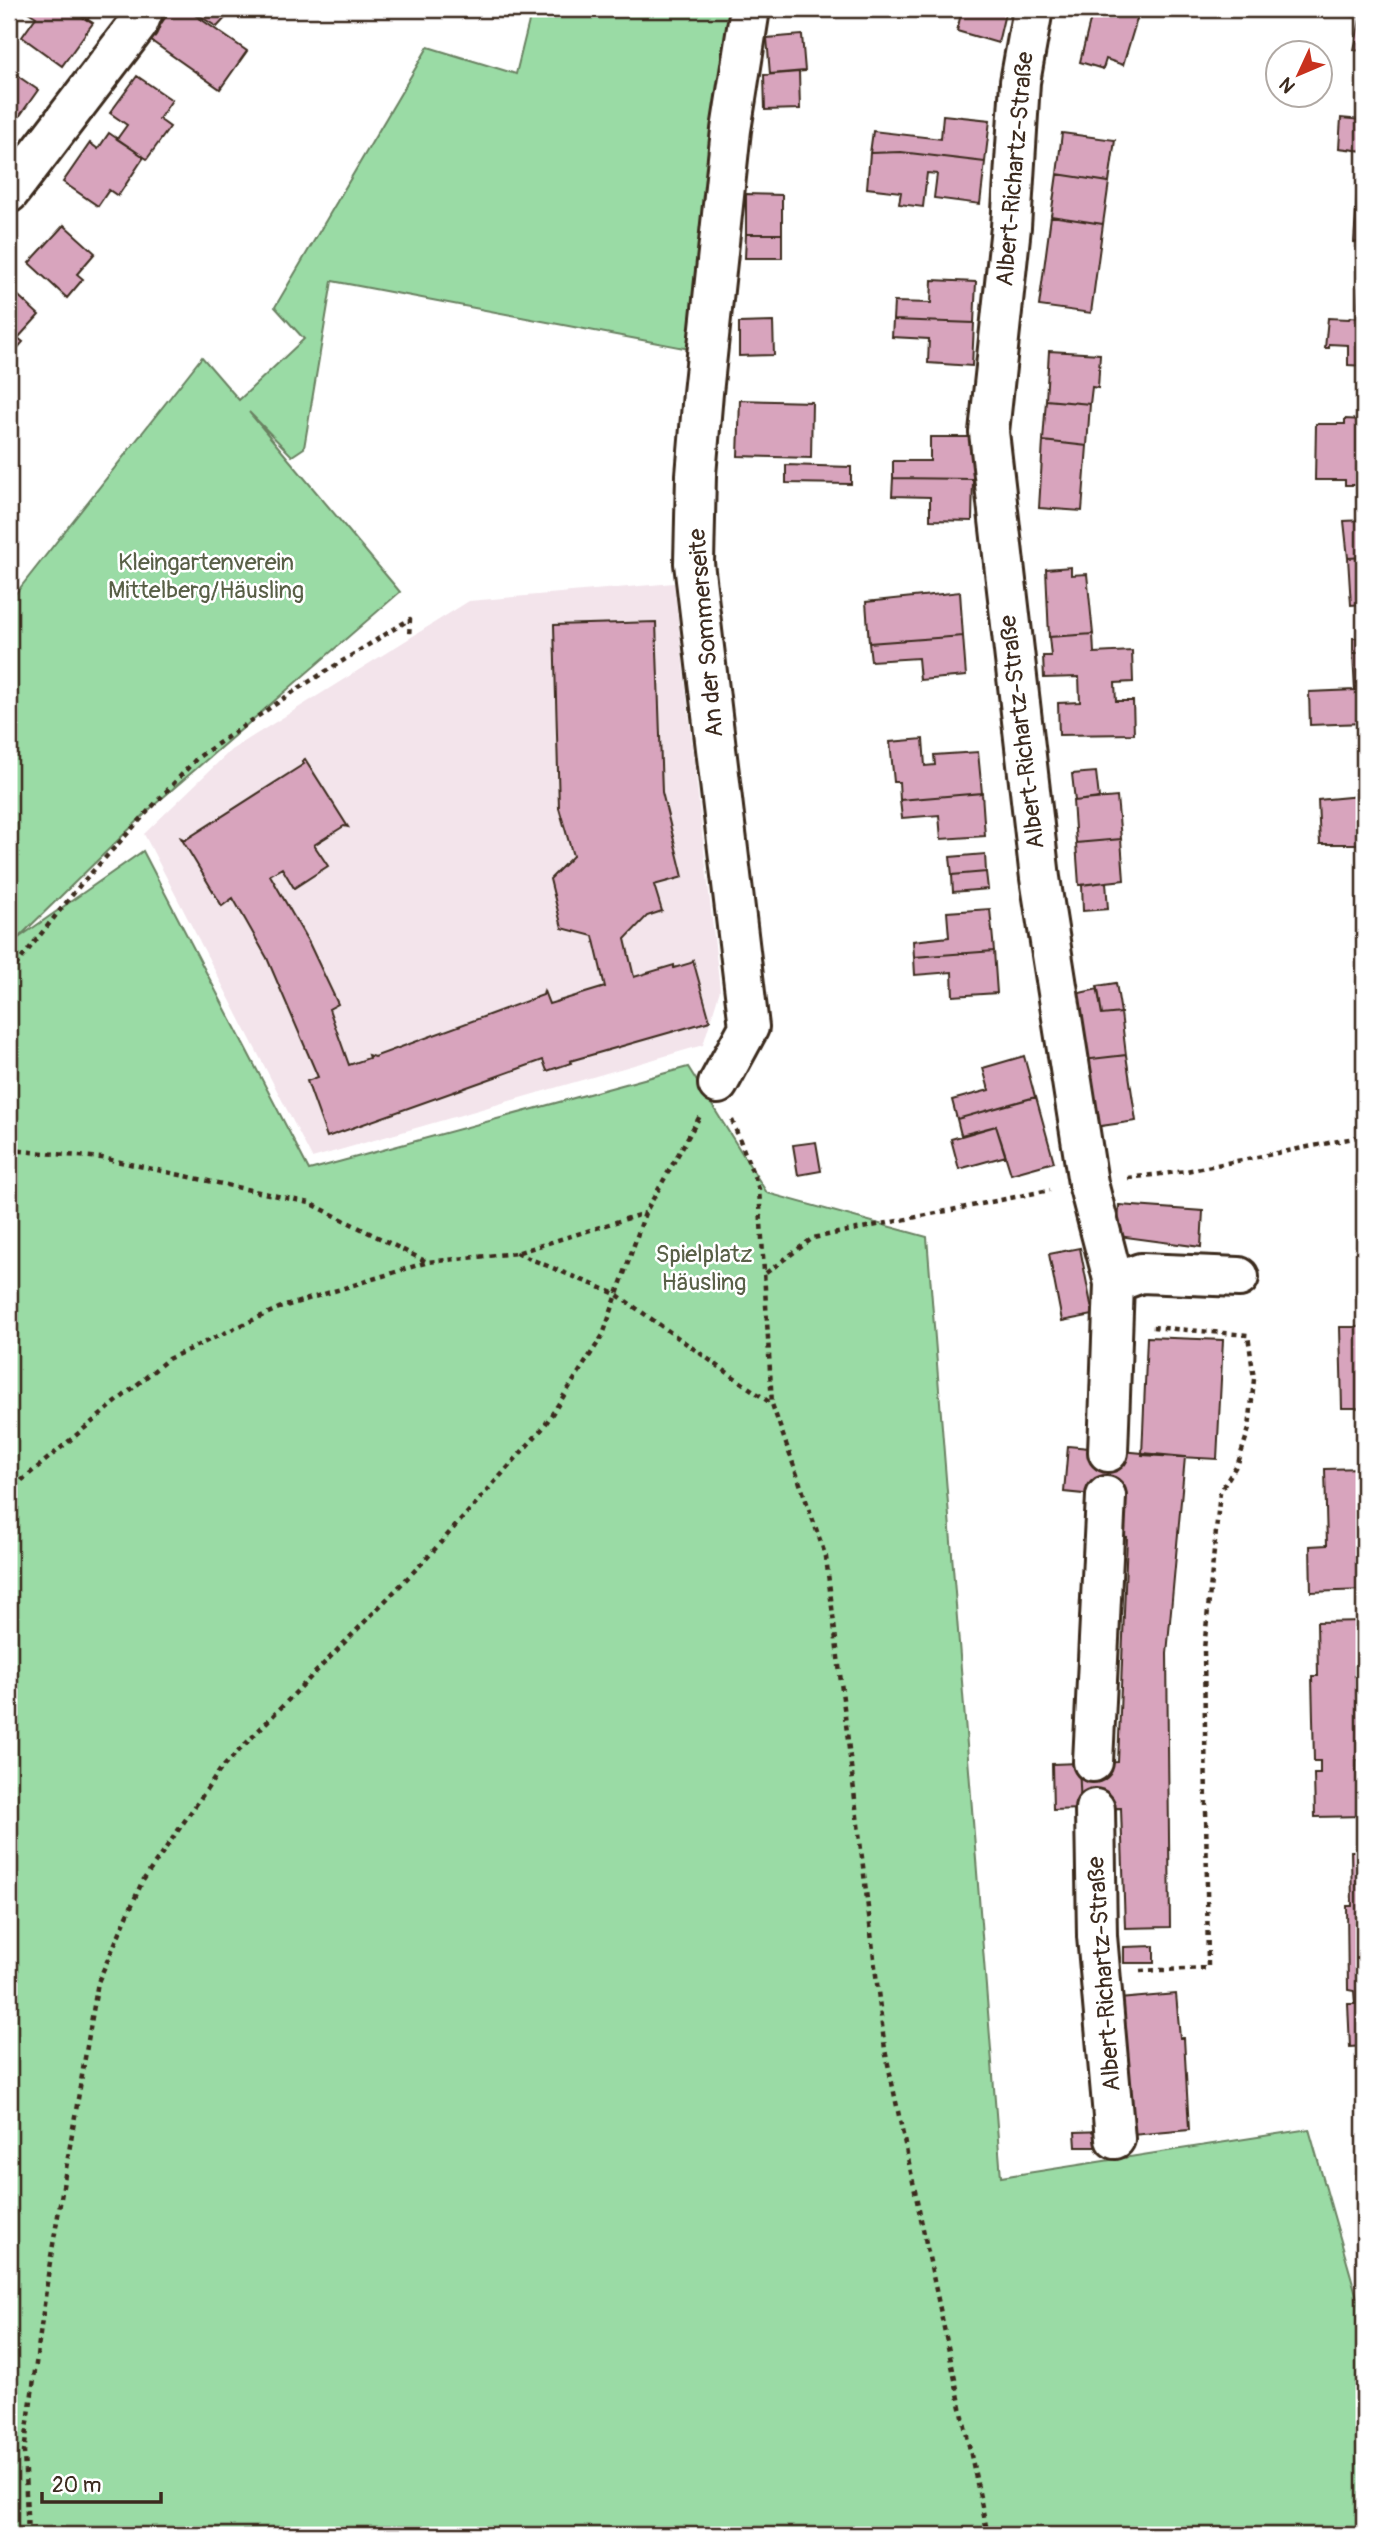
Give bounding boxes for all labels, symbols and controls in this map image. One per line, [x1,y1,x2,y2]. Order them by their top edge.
north arrow [1264,38,1334,108]
street label: Albert-Richartz-Straße [990,50,1040,288]
text: N [1274,72,1301,98]
street label: An der Sommerseite [682,527,730,739]
park label: Kleingartenverein Mittelberg/Häusling [108,548,304,605]
street label: Albert-Richartz-Straße [993,613,1051,851]
park label: Spielplatz Häusling [656,1240,752,1297]
street label: Albert-Richartz-Straße [1081,1855,1127,2092]
scale bar [42,2460,161,2504]
text: 20 m [52,2472,101,2499]

